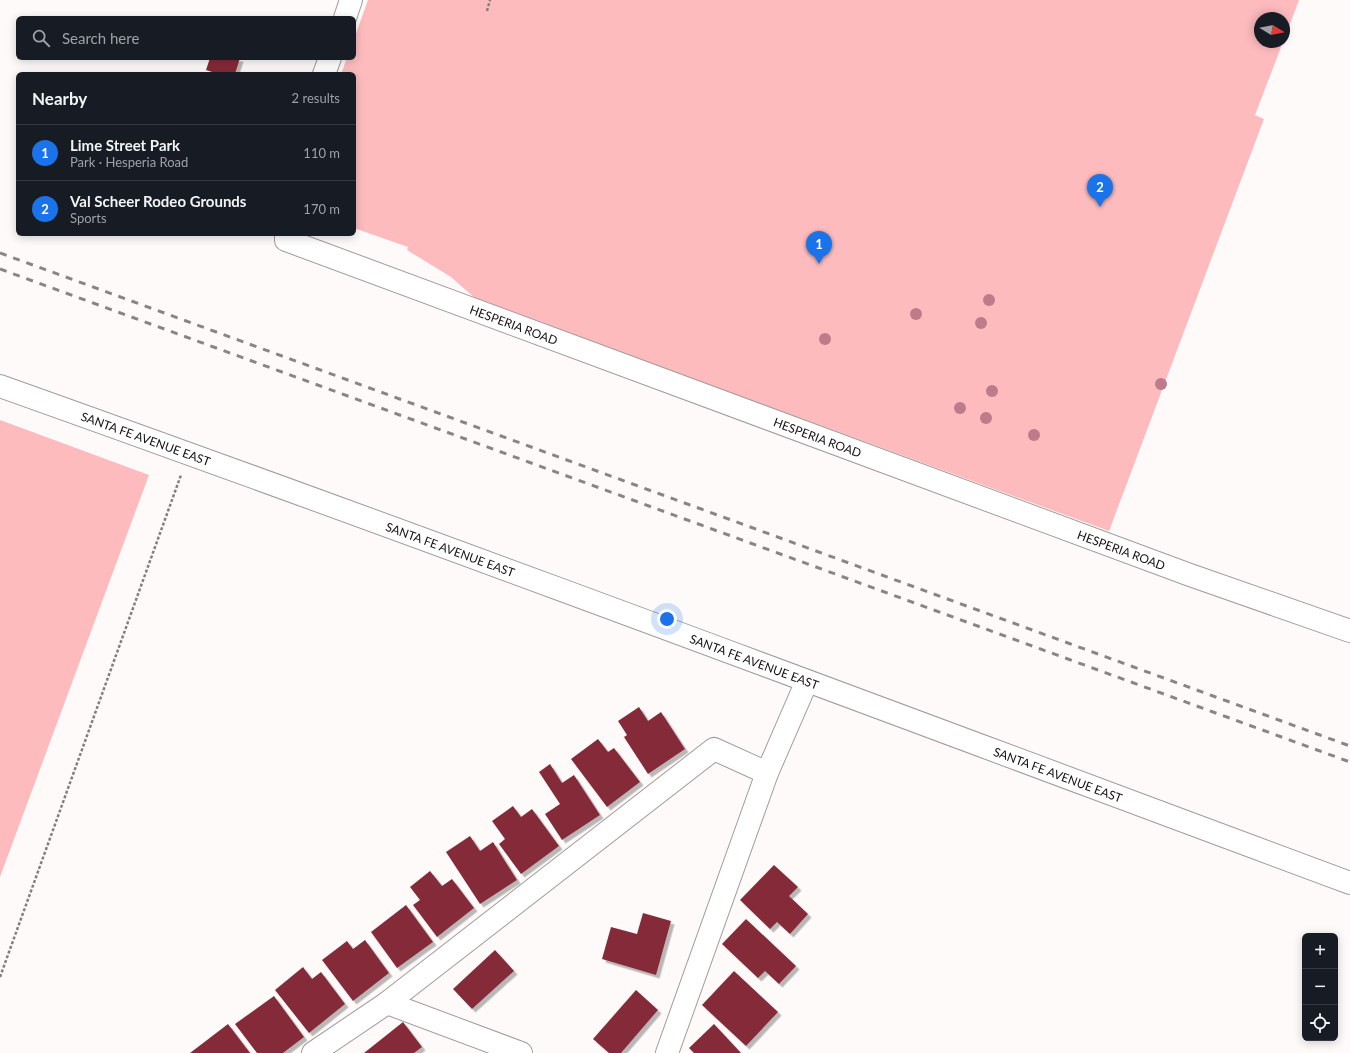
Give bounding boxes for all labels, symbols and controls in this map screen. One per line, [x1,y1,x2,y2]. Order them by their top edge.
north arrow [1254,12,1290,48]
search box [16,16,356,60]
icon: search [30,27,52,49]
text: Search here [62,29,139,47]
text: Nearby [32,88,87,109]
text: 2 results [292,90,340,106]
text: Lime Street Park [70,136,180,154]
text: 1 [41,145,49,161]
text: 110 m [303,145,340,161]
text: Park · Hesperia Road [70,154,188,170]
pin: 2 [1087,174,1113,207]
text: Val Scheer Rodeo Grounds [70,192,246,210]
text: 2 [41,201,49,217]
text: 170 m [303,201,340,217]
text: Sports [70,210,107,226]
pin: 1 [806,231,832,264]
street label: HESPERIA ROAD [468,301,560,348]
street label: SANTA FE AVENUE EAST [79,408,213,468]
street label: HESPERIA ROAD [772,414,864,460]
street label: SANTA FE AVENUE EAST [384,519,517,580]
street label: HESPERIA ROAD [1075,526,1167,573]
your location [657,609,677,629]
street label: SANTA FE AVENUE EAST [688,631,821,692]
street label: SANTA FE AVENUE EAST [992,743,1125,805]
map controls [1302,933,1338,1041]
button: + [1302,933,1338,969]
button: − [1302,969,1338,1005]
button: locate [1302,1005,1338,1041]

